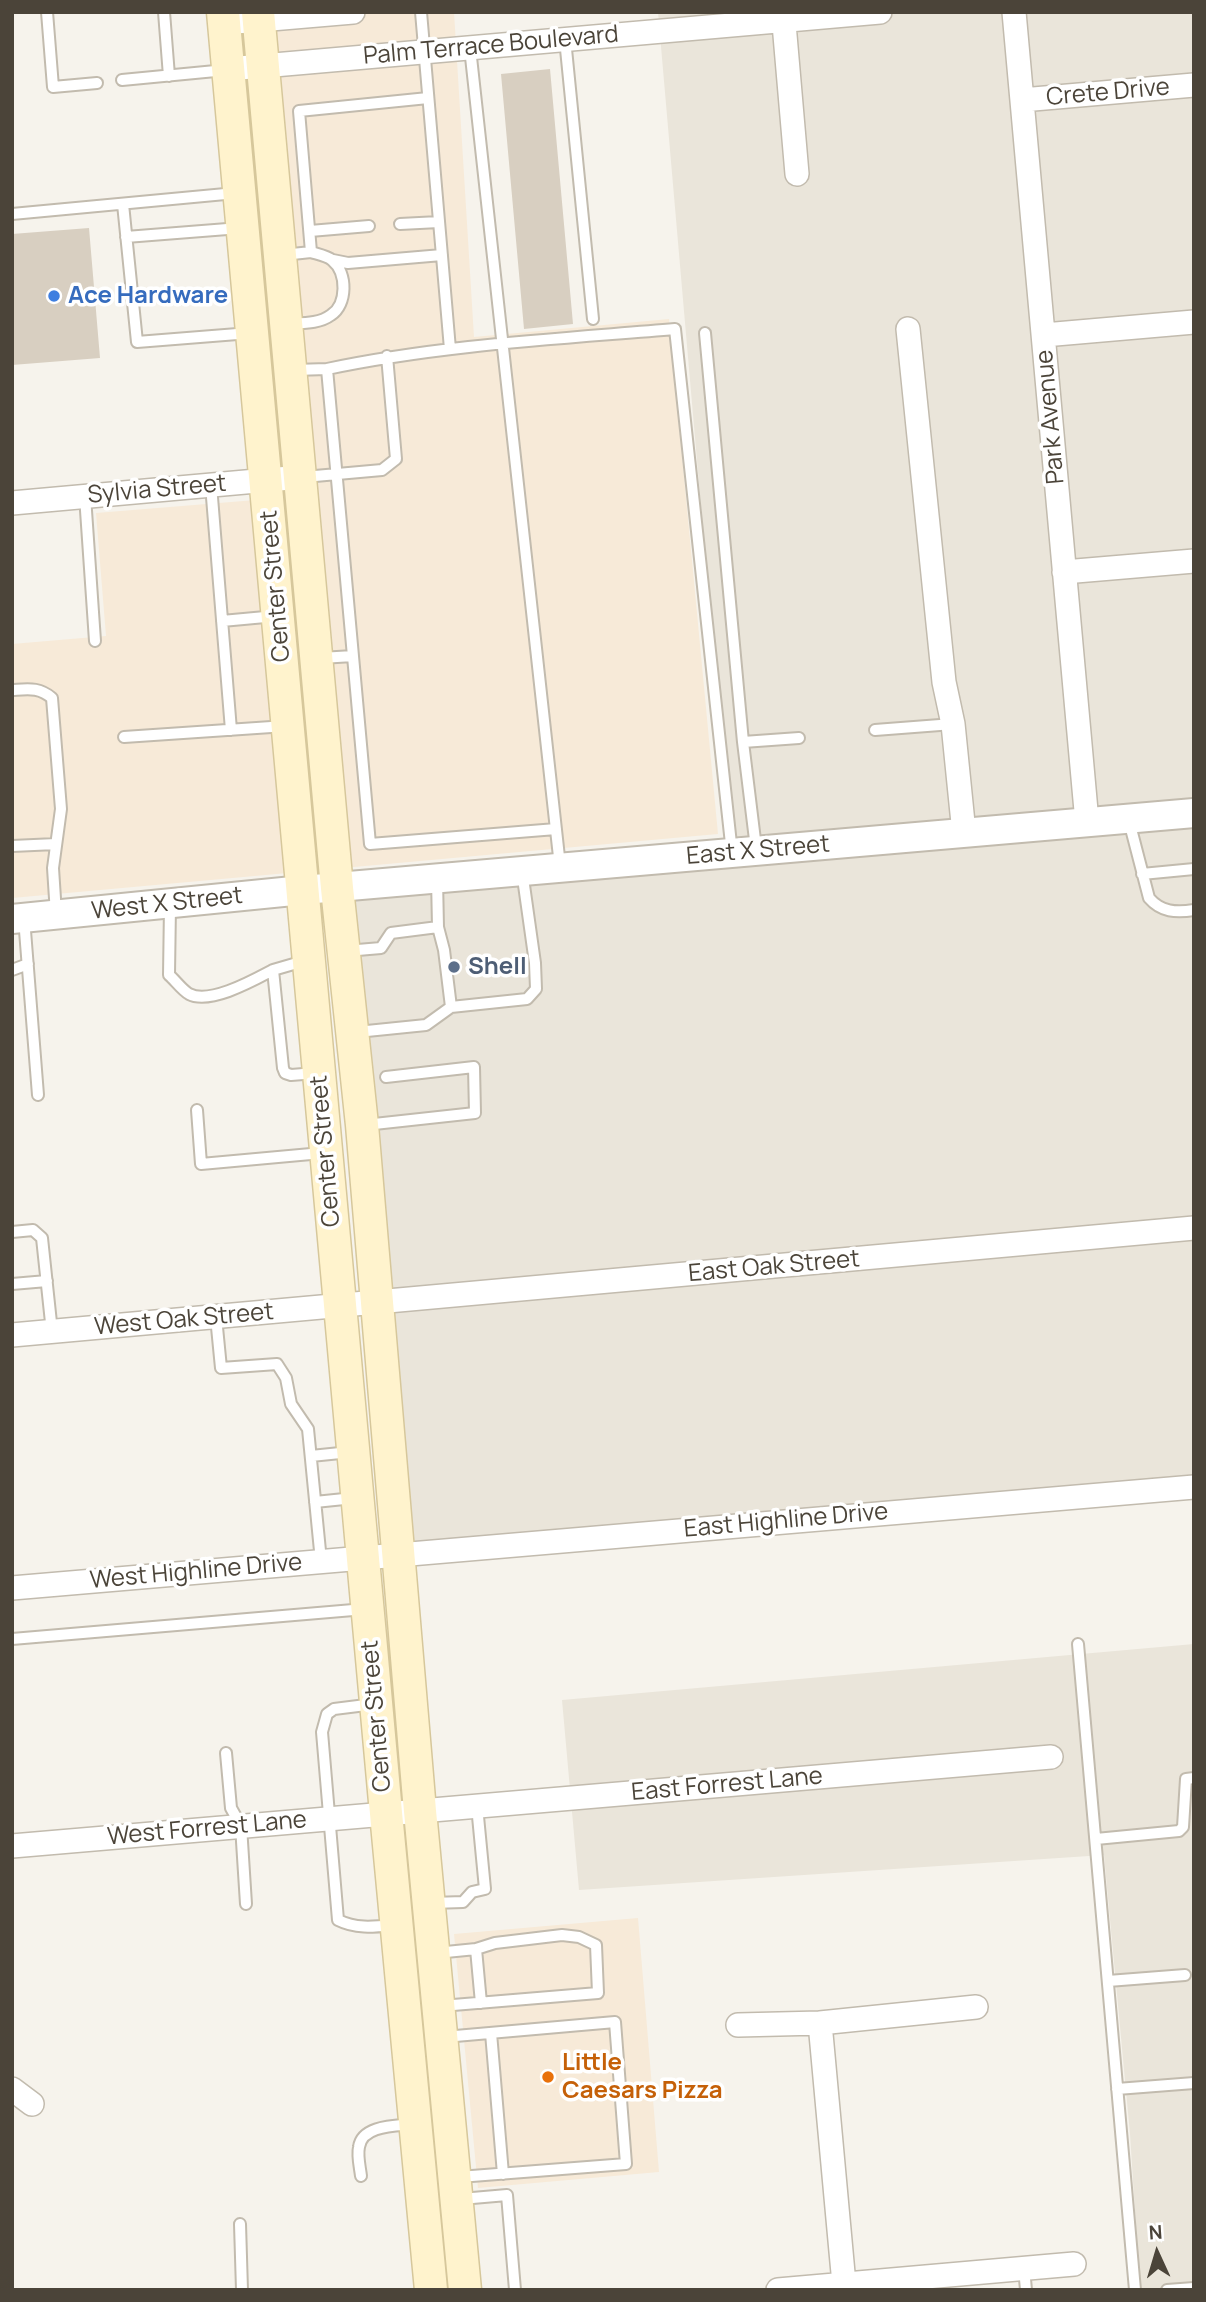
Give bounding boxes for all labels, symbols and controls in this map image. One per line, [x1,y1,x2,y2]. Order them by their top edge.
street label: Palm Terrace Boulevard [362,20,620,72]
street label: Crete Drive [1045,73,1171,113]
place label: Ace Hardware [68,282,228,310]
marker: Ace Hardware [46,288,62,304]
street label: Park Avenue [1031,349,1071,485]
street label: Sylvia Street [86,470,228,510]
street label: Center Street [255,509,297,663]
street label: East X Street [685,830,831,872]
street label: West X Street [90,882,244,926]
place label: Shell [468,953,527,981]
marker: Shell [446,959,462,975]
street label: Center Street [305,1074,347,1228]
street label: East Oak Street [687,1245,861,1289]
street label: West Oak Street [93,1298,275,1342]
street label: East Highline Drive [683,1498,889,1544]
street label: West Highline Drive [89,1548,303,1596]
street label: Center Street [356,1639,398,1793]
street label: East Forrest Lane [630,1762,824,1808]
street label: West Forrest Lane [106,1806,308,1852]
place label: Little Caesars Pizza [562,2049,722,2105]
marker: Little Caesars Pizza [540,2069,556,2085]
north arrow [1122,2218,1192,2288]
text: N [1148,2219,1163,2245]

